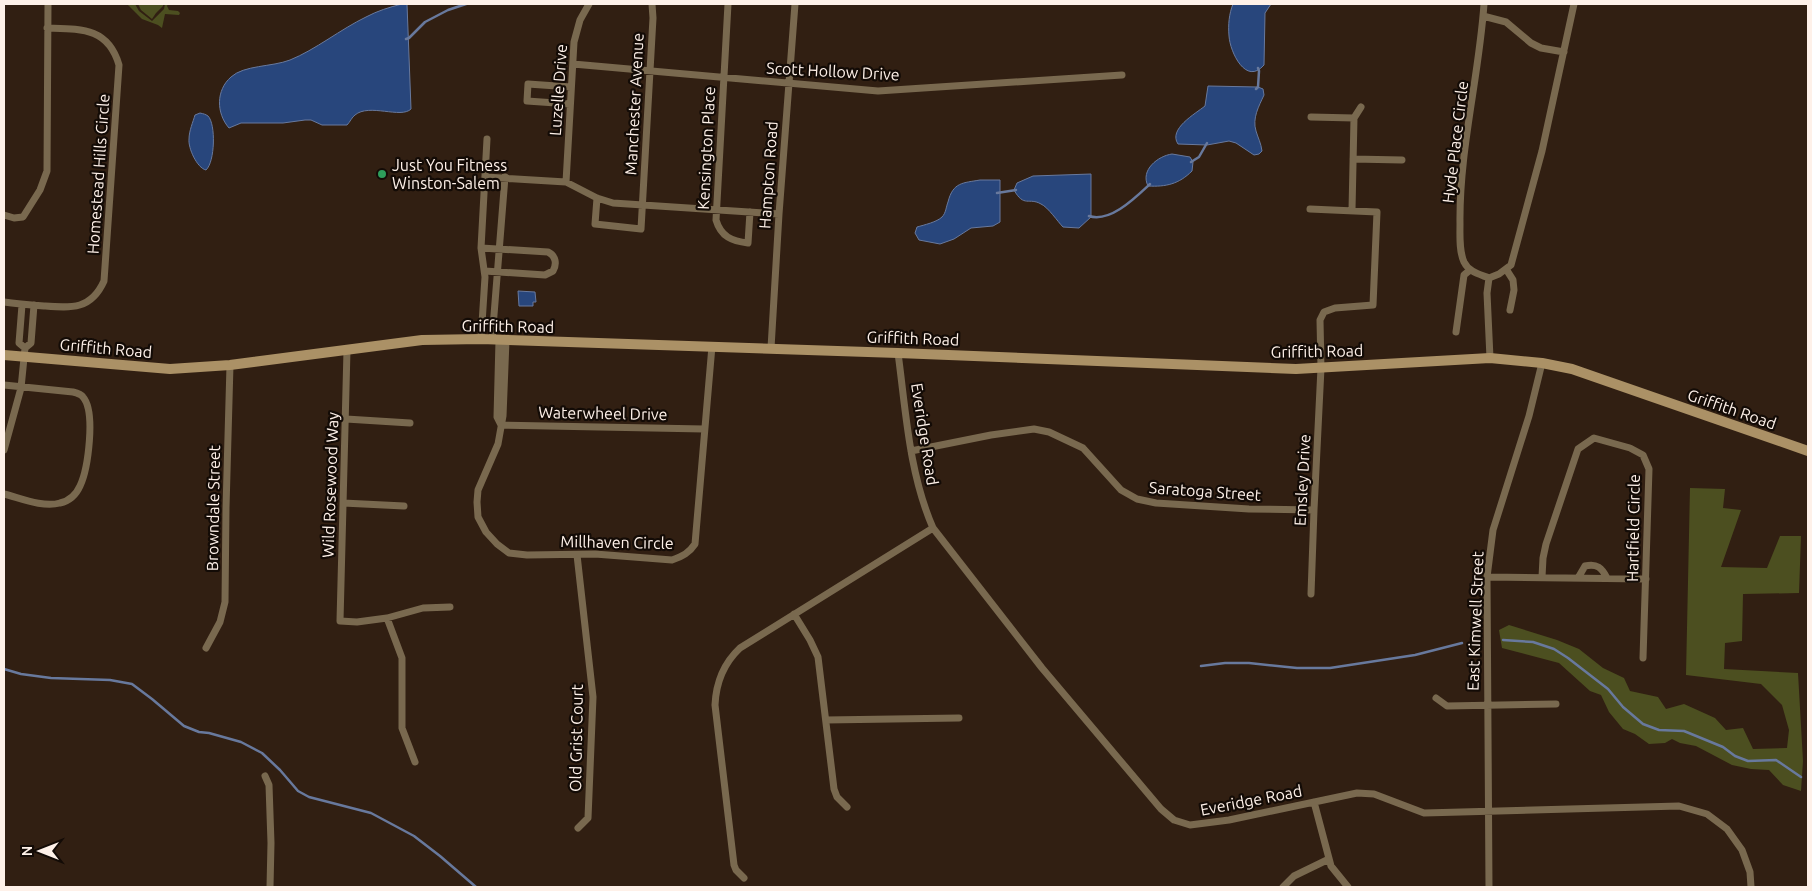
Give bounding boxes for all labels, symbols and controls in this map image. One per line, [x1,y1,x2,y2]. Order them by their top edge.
street label: Manchester Avenue [621,32,647,176]
street label: Luzelle Drive [546,43,570,137]
street label: Scott Hollow Drive [766,59,900,83]
street label: Hyde Place Circle [1439,80,1471,204]
street label: Kensington Place [694,86,718,210]
street label: Homestead Hills Circle [83,93,113,255]
street label: Hampton Road [755,121,781,229]
place label: Just You Fitness Winston-Salem [392,156,507,192]
marker: Just You Fitness Winston-Salem [376,168,388,180]
street label: Griffith Road [462,316,554,336]
street label: Griffith Road [866,327,960,349]
street label: Griffith Road [59,335,153,361]
street label: Griffith Road [1271,341,1363,361]
street label: Everidge Road [908,382,942,486]
street label: Griffith Road [1685,385,1779,433]
street label: Waterwheel Drive [538,403,668,423]
street label: Wild Rosewood Way [318,412,342,558]
street label: Emsley Drive [1291,434,1313,526]
street label: Browndale Street [203,444,223,571]
street label: Hartfield Circle [1623,474,1643,582]
street label: Saratoga Street [1148,478,1262,504]
street label: Millhaven Circle [560,532,674,552]
street label: East Kimwell Street [1464,550,1486,691]
street label: Old Grist Court [566,683,586,792]
street label: Everidge Road [1199,781,1303,819]
north arrow [15,826,65,876]
text: N [19,846,35,856]

